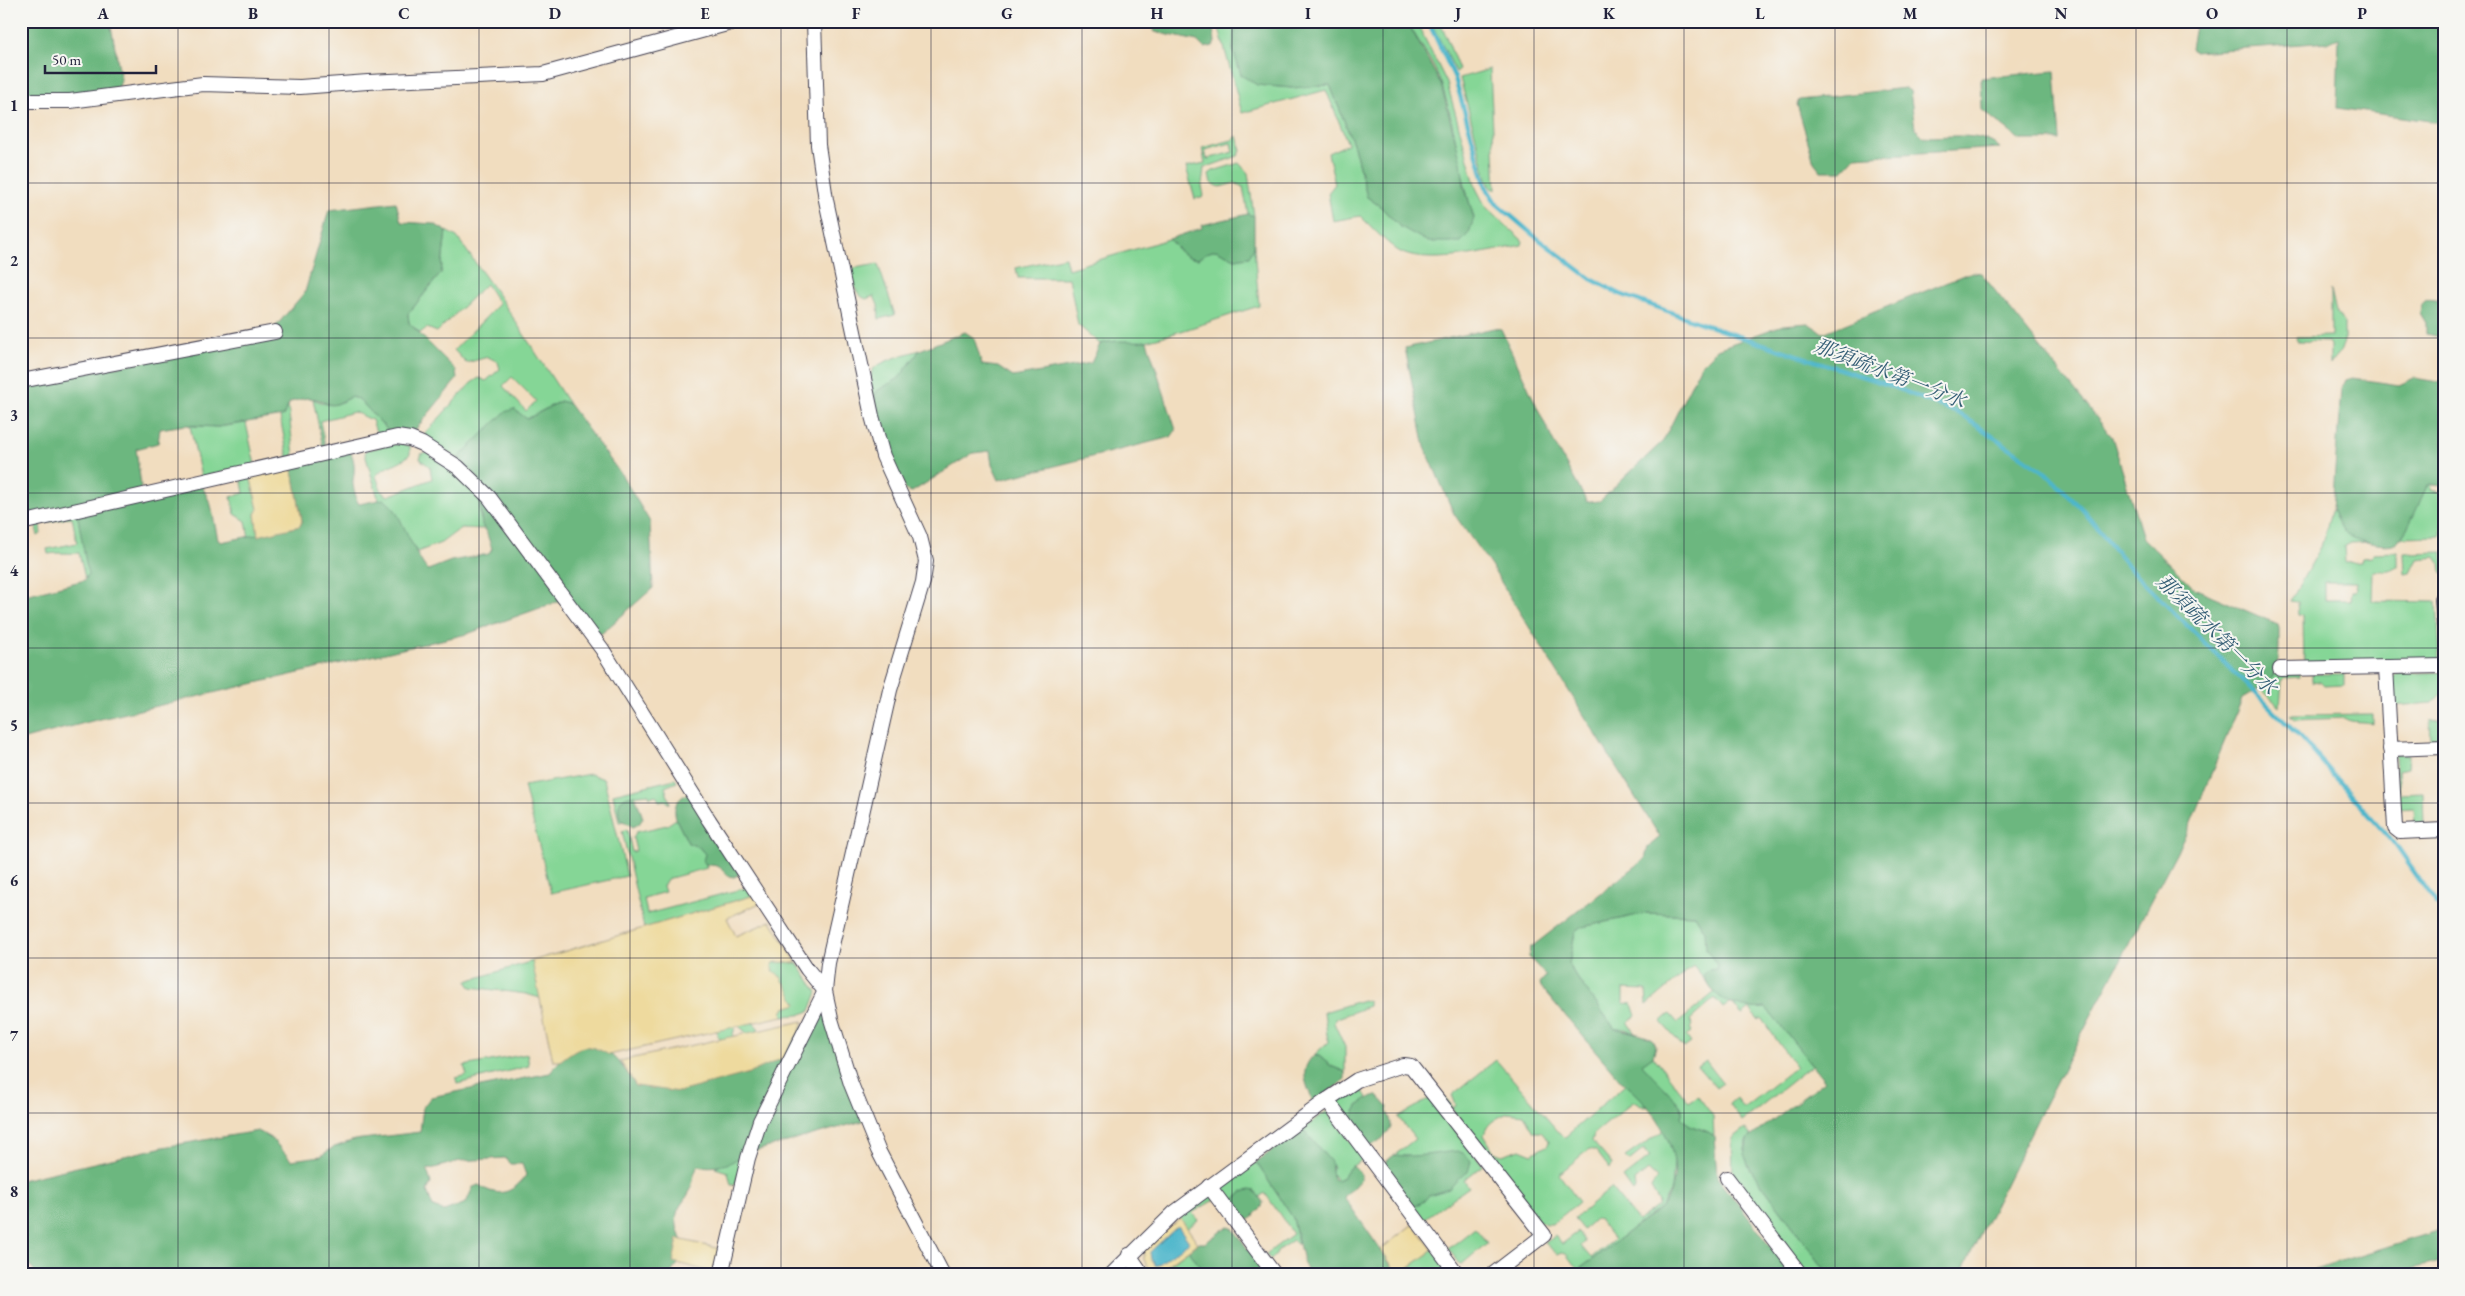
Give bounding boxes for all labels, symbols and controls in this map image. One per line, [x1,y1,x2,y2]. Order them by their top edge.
text: A [96,3,109,24]
text: B [248,3,258,24]
text: C [398,3,410,24]
text: D [549,3,561,24]
text: E [700,3,710,24]
text: F [852,3,861,24]
text: G [1001,3,1013,24]
text: H [1151,3,1164,24]
text: I [1305,3,1311,24]
text: J [1453,3,1461,24]
text: K [1603,3,1616,24]
text: L [1755,3,1765,24]
text: M [1903,3,1918,24]
text: N [2055,3,2068,24]
text: O [2206,3,2218,24]
text: P [2357,3,2367,24]
scale bar [45,42,156,74]
text: 50 m [52,50,81,69]
text: 1 [10,95,18,116]
text: 2 [10,250,19,271]
water label: 那須疏水第一分水 [1811,332,1971,415]
text: 3 [10,405,18,426]
text: 4 [10,560,19,581]
water label: 那須疏水第一分水 [2151,568,2284,701]
text: 5 [10,715,18,736]
text: 6 [10,870,19,891]
text: 7 [10,1025,19,1046]
text: 8 [10,1181,18,1202]

